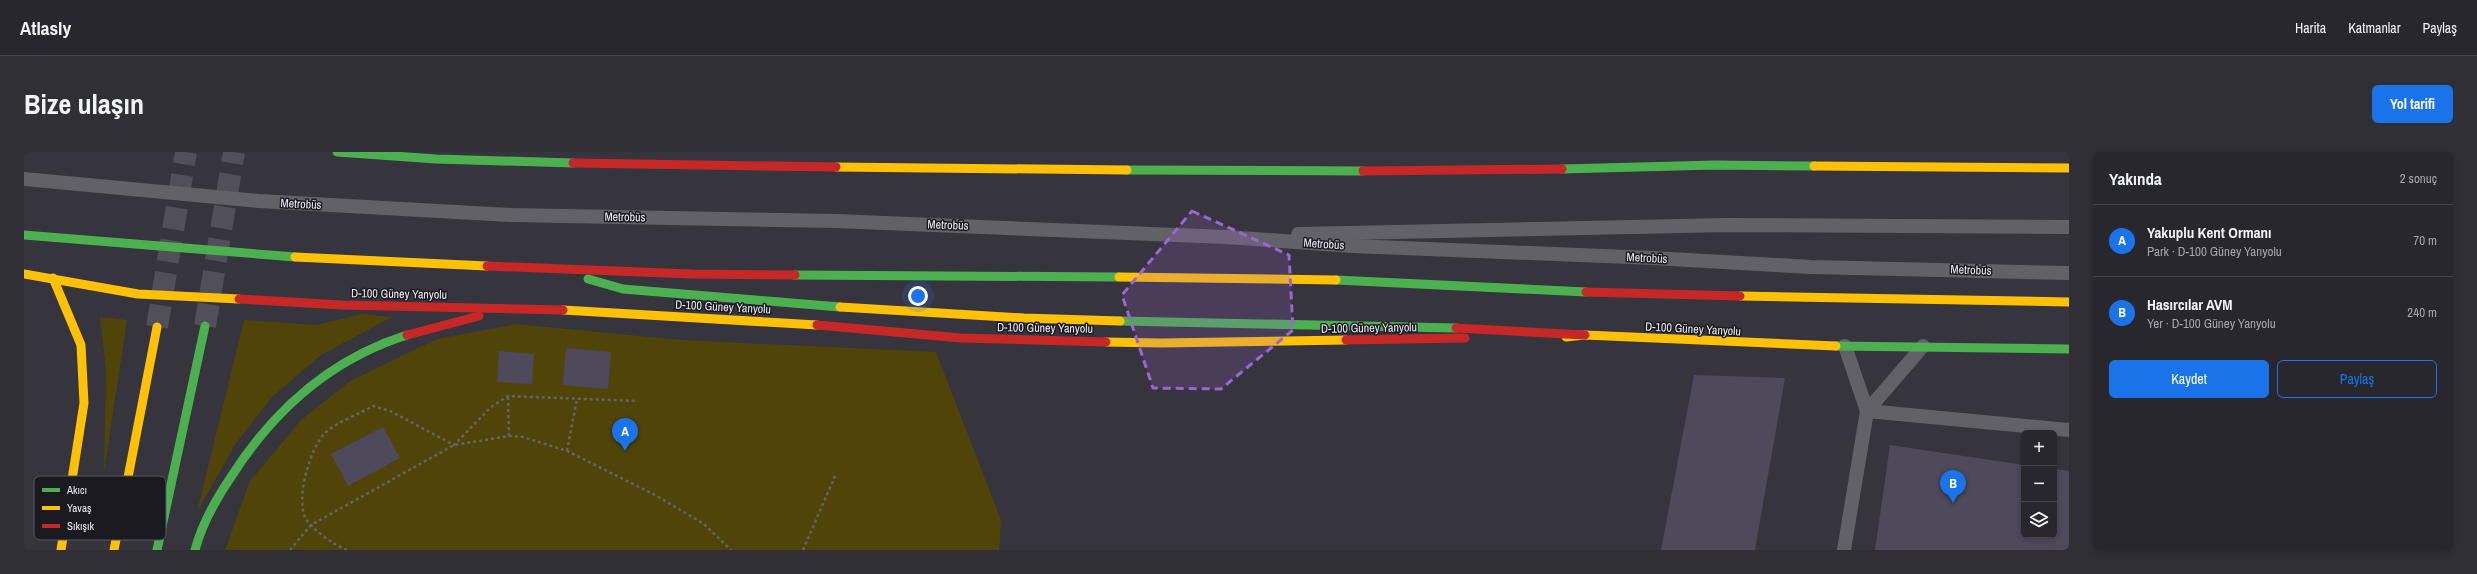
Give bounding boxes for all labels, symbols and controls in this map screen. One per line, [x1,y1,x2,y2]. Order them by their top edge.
text: Atlasly [20,15,71,41]
text: Harita [2295,19,2326,37]
text: Katmanlar [2348,19,2401,37]
text: Paylaş [2423,19,2457,37]
text: Bize ulaşın [24,85,144,123]
button: Yol tarifi [2372,85,2453,123]
text: Yakında [2109,167,2162,190]
text: 2 sonuç [2400,170,2437,187]
street label: Metrobüs [280,195,322,213]
street label: Metrobüs [604,209,646,225]
street label: Metrobüs [927,216,969,234]
text: Yakuplu Kent Ormanı [2147,222,2271,243]
text: A [2118,232,2126,249]
text: 70 m [2413,232,2437,249]
street label: Metrobüs [1303,235,1345,253]
text: Park · D-100 Güney Yanyolu [2147,243,2282,260]
street label: Metrobüs [1626,249,1668,267]
street label: Metrobüs [1950,261,1992,279]
street label: D-100 Güney Yanyolu [351,285,447,303]
your location [908,286,928,306]
text: Hasırcılar AVM [2147,294,2232,315]
street label: D-100 Güney Yanyolu [675,297,771,317]
text: B [2118,304,2126,321]
text: 240 m [2407,304,2437,321]
text: Yer · D-100 Güney Yanyolu [2147,315,2276,332]
street label: D-100 Güney Yanyolu [997,319,1093,337]
street label: D-100 Güney Yanyolu [1321,319,1417,337]
street label: D-100 Güney Yanyolu [1645,319,1741,339]
button: Kaydet [2109,360,2269,398]
button: Paylaş [2277,360,2437,398]
pin: A [612,418,638,451]
map controls [2021,430,2057,538]
button: + [2021,430,2057,466]
button: − [2021,466,2057,502]
pin: B [1940,470,1966,503]
legend [34,476,166,540]
text: Akıcı [66,483,87,497]
text: Yavaş [67,501,92,515]
button: layers [2021,502,2057,538]
text: Sıkışık [67,519,95,533]

